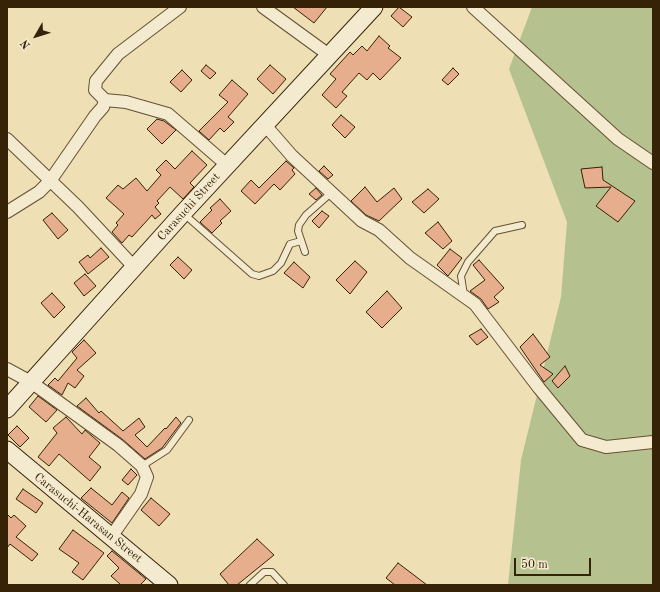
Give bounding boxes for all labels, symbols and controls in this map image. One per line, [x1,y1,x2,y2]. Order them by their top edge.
north arrow [16,16,56,56]
text: N [19,37,33,51]
street label: Carasuchi Street [155,170,223,244]
street label: Carasuchi-Harasan Street [31,470,145,566]
scale bar [516,550,593,576]
text: 50 m [521,559,548,571]

